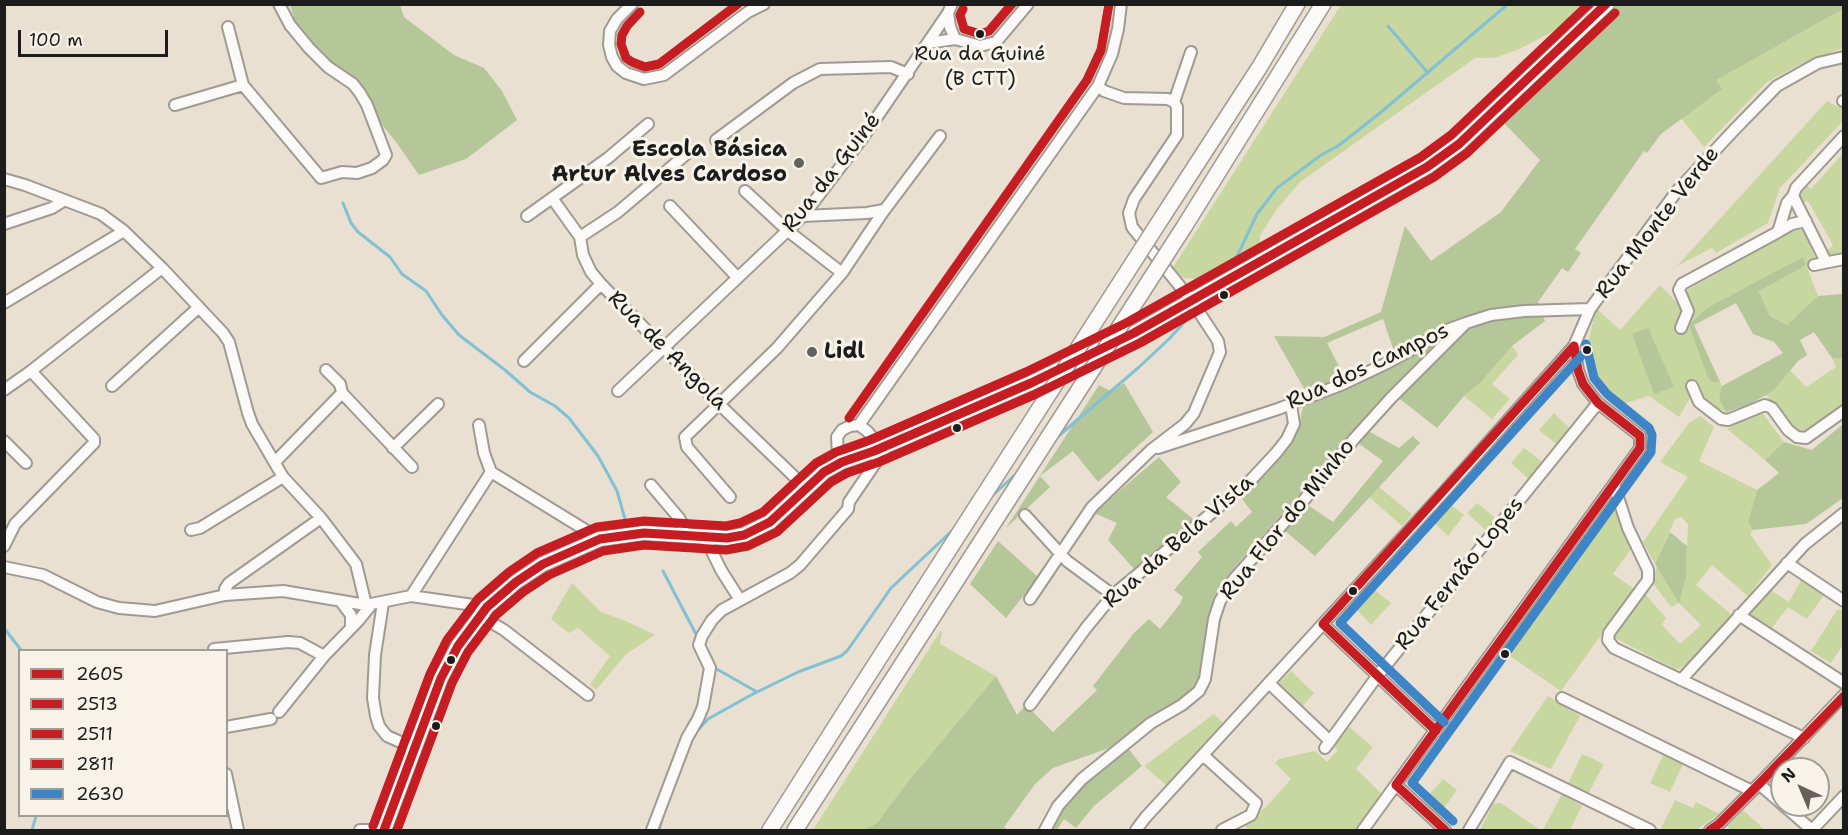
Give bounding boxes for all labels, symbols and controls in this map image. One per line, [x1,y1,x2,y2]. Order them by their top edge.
scale bar [21,18,171,56]
text: 100 m [29,28,83,52]
marker: Rua da Guiné (B CTT) [974,28,986,40]
place label: Rua da Guiné (B CTT) [914,43,1046,90]
street label: Rua da Guiné [777,108,887,238]
place label: Escola Básica Artur Alves Cardoso [551,137,787,188]
street label: Rua Monte Verde [1590,142,1726,304]
marker: Escola Básica Artur Alves Cardoso [792,156,806,170]
street label: Rua de Angola [602,286,732,416]
unlabelled marker [1218,289,1230,301]
street label: Rua dos Campos [1283,318,1453,416]
place label: Lidl [824,339,865,365]
unlabelled marker [1581,344,1593,356]
marker: Lidl [805,345,819,359]
unlabelled marker [951,422,963,434]
street label: Rua Flor do Minho [1215,434,1361,606]
street label: Rua da Bela Vista [1099,470,1259,614]
street label: Rua Fernão Lopes [1390,492,1530,656]
unlabelled marker [1347,585,1359,597]
unlabelled marker [1499,648,1511,660]
legend [18,649,228,817]
unlabelled marker [445,654,457,666]
text: 2605 [76,662,123,686]
text: 2513 [76,692,118,716]
unlabelled marker [430,720,442,732]
text: 2511 [76,722,113,746]
text: 2811 [76,752,114,776]
north arrow [1770,757,1830,817]
text: N [1777,763,1800,787]
text: 2630 [76,782,124,806]

